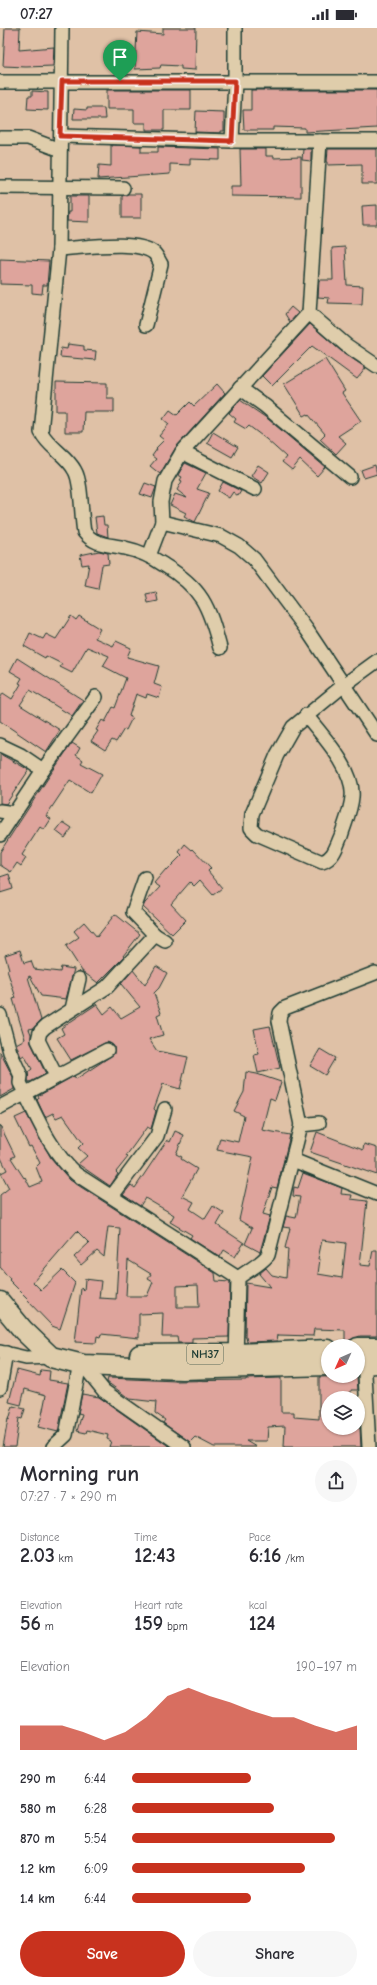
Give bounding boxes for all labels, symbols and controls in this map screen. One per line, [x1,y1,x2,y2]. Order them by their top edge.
text: 07:27 [20,5,53,23]
pin [103,40,137,81]
icon: arrive [109,46,131,68]
north arrow [321,1339,365,1383]
map controls [321,1339,365,1435]
road number: NH37 [187,1344,223,1364]
button: layers [321,1391,365,1435]
button: share [315,1460,357,1502]
text: Morning run [20,1461,139,1487]
text: 07:27 · 7 × 290 m [20,1489,117,1504]
text: Distance [20,1531,59,1544]
text: Time [134,1531,157,1544]
text: Pace [249,1531,271,1544]
text: 2.03 [20,1544,55,1567]
text: 12:43 [134,1544,176,1567]
text: 6:16 [249,1544,282,1567]
text: km [55,1552,73,1565]
text: /km [282,1552,304,1565]
text: Elevation [20,1599,62,1612]
text: Heart rate [134,1599,183,1612]
text: kcal [249,1599,267,1612]
text: 56 [20,1612,41,1635]
text: 159 [134,1612,163,1635]
text: 124 [249,1612,275,1635]
text: m [41,1620,54,1633]
text: bpm [163,1620,188,1633]
text: Elevation [20,1659,70,1674]
text: 190–197 m [296,1659,357,1674]
text: 290 m [20,1771,56,1786]
text: 6:44 [84,1771,106,1786]
text: 580 m [20,1801,56,1816]
text: 6:28 [84,1801,107,1816]
text: 870 m [20,1831,55,1846]
text: 5:54 [84,1831,107,1846]
text: 1.2 km [20,1861,55,1876]
text: 6:09 [84,1861,108,1876]
text: 1.4 km [20,1891,55,1906]
text: 6:44 [84,1891,106,1906]
button: Save [20,1931,185,1977]
button: Share [193,1931,357,1977]

